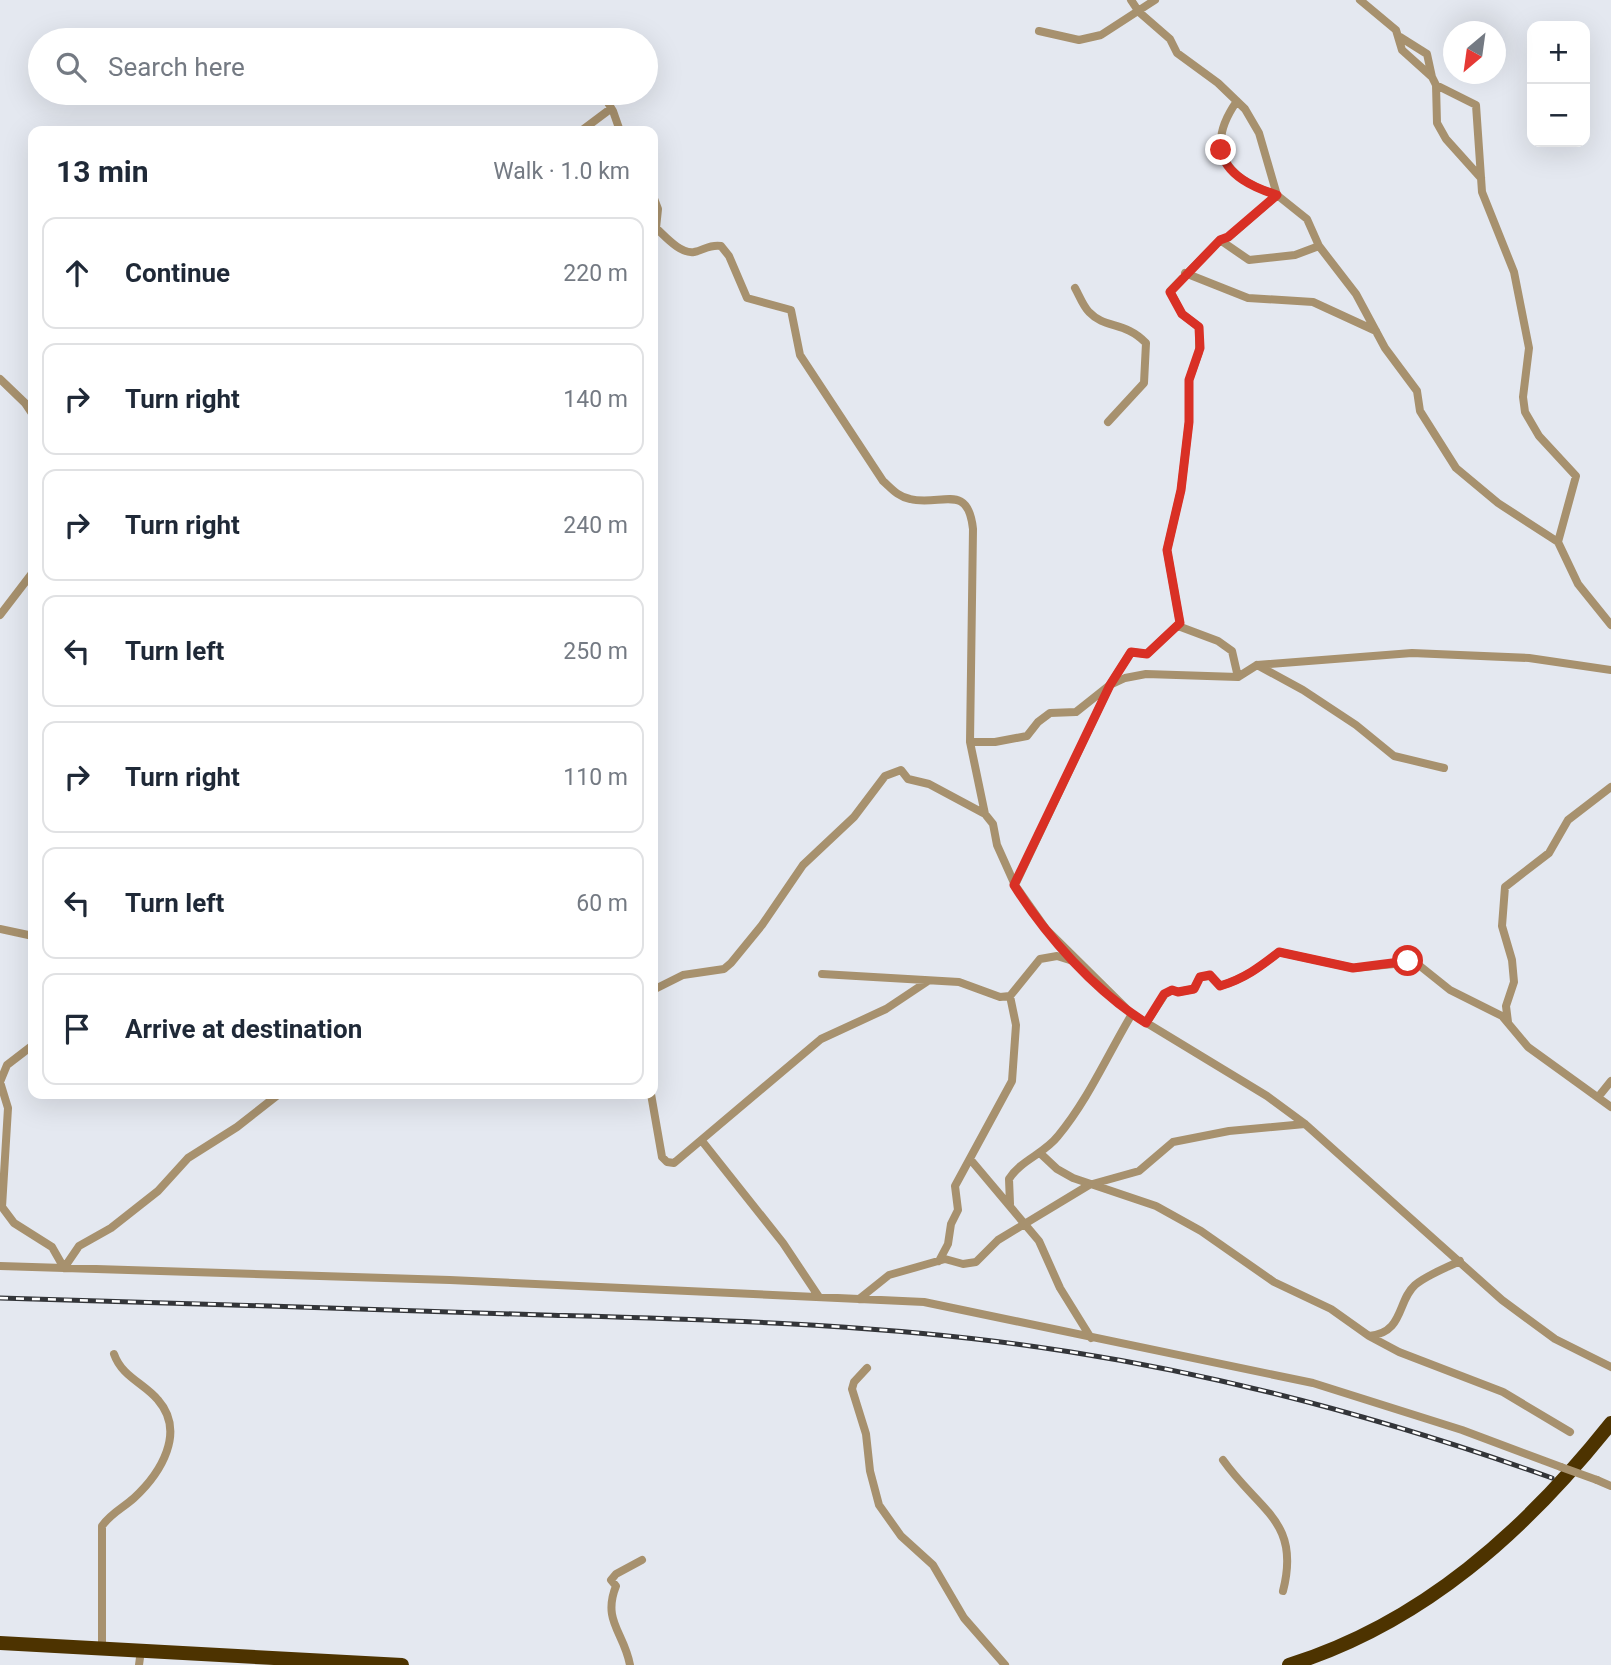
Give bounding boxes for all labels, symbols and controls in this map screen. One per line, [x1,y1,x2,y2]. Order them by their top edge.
north arrow [1443,21,1506,84]
map controls [1527,21,1590,147]
button: + [1527,21,1590,84]
search box [28,28,658,105]
icon: search [52,48,90,86]
text: Search here [108,52,245,82]
button: − [1527,84,1590,147]
route end [1205,134,1236,165]
text: 13 min [56,154,149,189]
text: Walk · 1.0 km [493,158,630,185]
icon: ahead [58,254,96,292]
text: Continue [125,258,230,288]
text: 220 m [563,260,628,287]
icon: right [58,380,96,418]
text: Turn right [125,384,240,414]
text: 140 m [563,386,628,413]
icon: right [58,506,96,544]
text: Turn right [125,510,240,540]
text: 240 m [563,512,628,539]
icon: left [58,632,96,670]
text: Turn left [125,636,224,666]
text: 250 m [563,638,628,665]
icon: right [58,758,96,796]
text: Turn right [125,762,240,792]
text: 110 m [563,764,628,791]
icon: left [58,884,96,922]
text: Turn left [125,888,224,918]
text: 60 m [576,890,628,917]
route start [1392,945,1423,976]
icon: arrive [58,1010,96,1048]
text: Arrive at destination [125,1014,362,1044]

